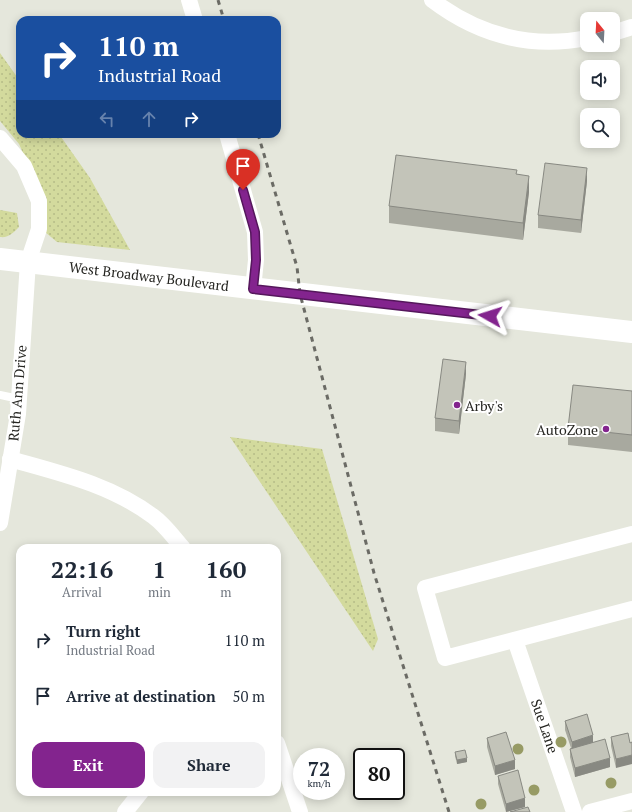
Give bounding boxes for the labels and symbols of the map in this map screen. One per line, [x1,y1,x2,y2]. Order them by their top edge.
north arrow [580,12,620,52]
pin [226,149,260,190]
street label: West Broadway Boulevard [68,257,230,295]
position arrow [469,295,511,337]
street label: Ruth Ann Drive [3,344,31,442]
place label: Arby's [465,396,503,415]
marker: Arby's [452,400,462,410]
place label: AutoZone [536,420,598,439]
marker: AutoZone [601,424,611,434]
street label: Sue Lane [527,696,563,756]
speed limit sign: 80 [353,748,405,800]

